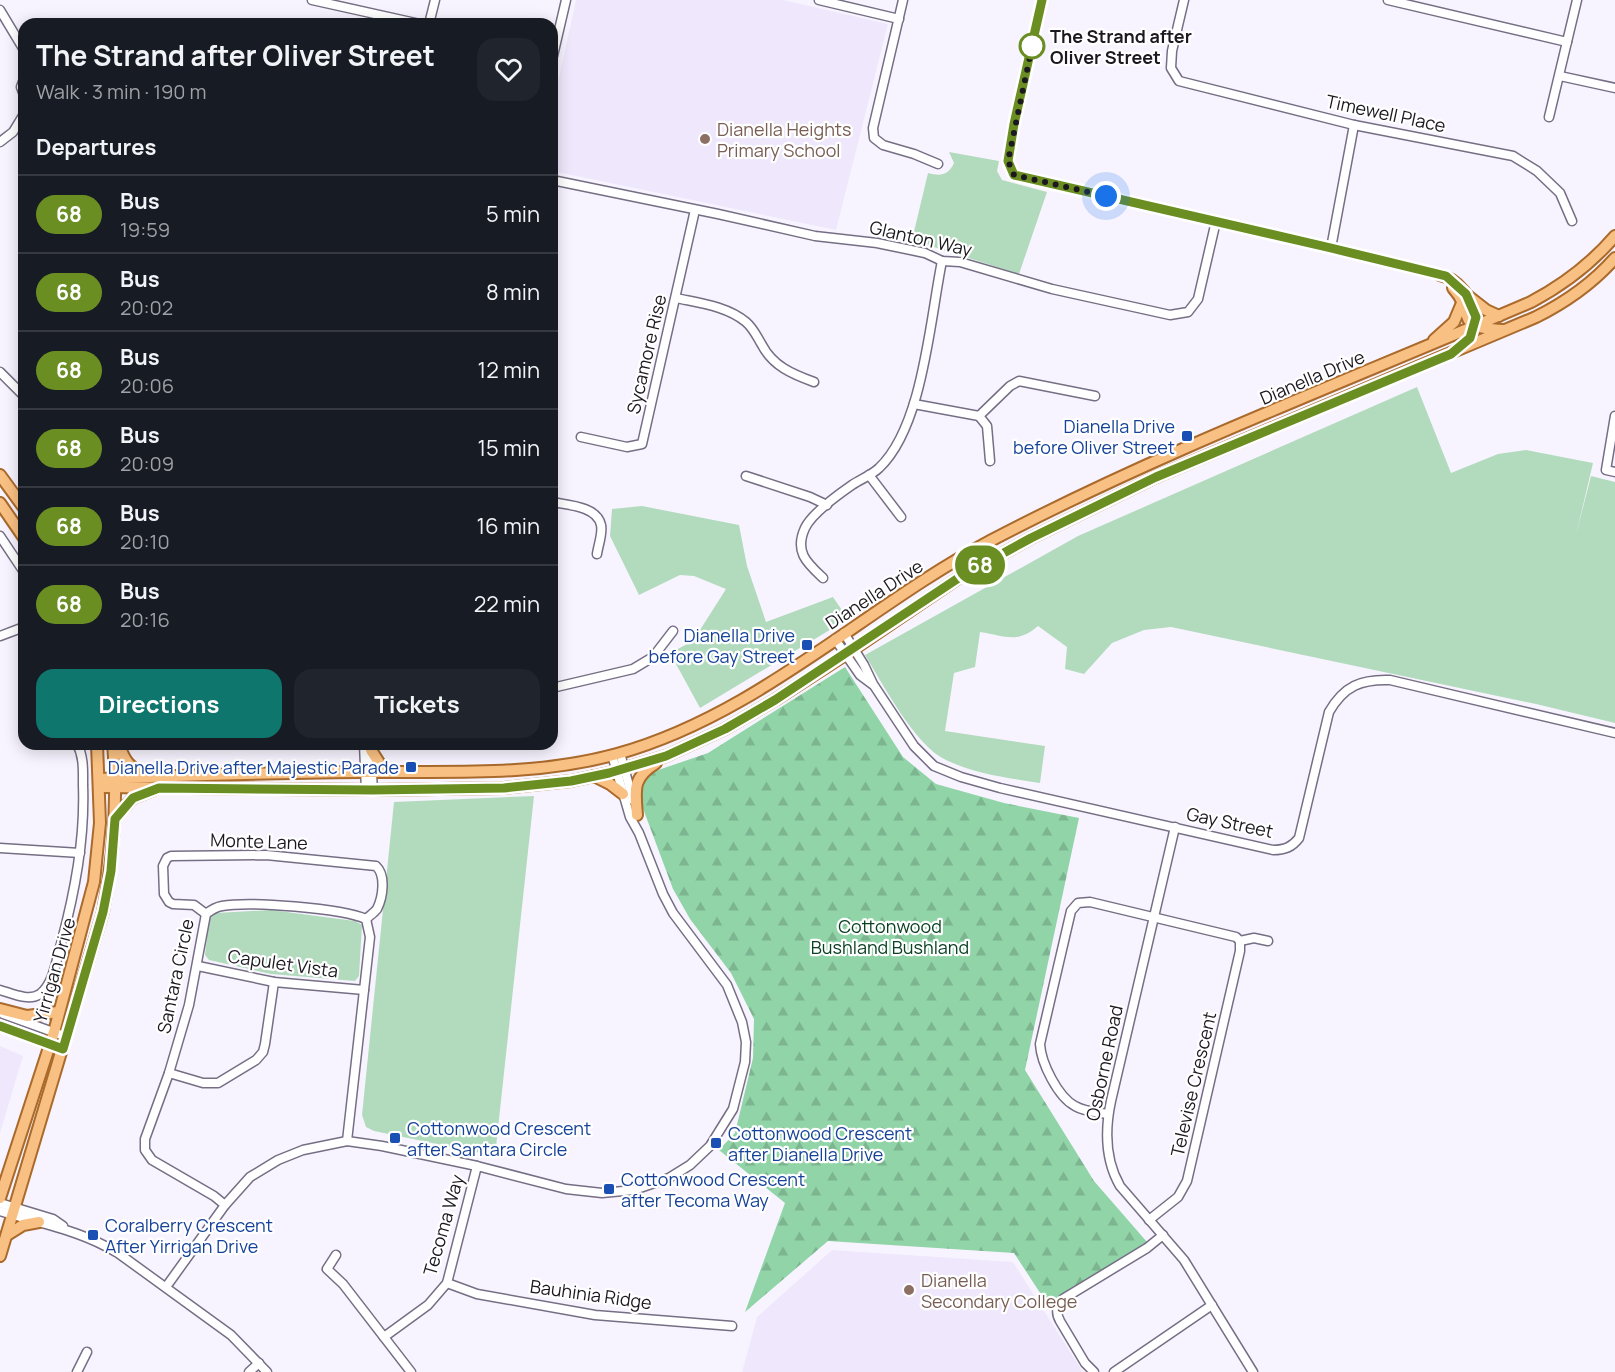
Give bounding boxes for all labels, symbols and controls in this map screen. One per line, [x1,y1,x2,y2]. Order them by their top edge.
place label: The Strand after Oliver Street [1050,24,1192,69]
marker: The Strand after Oliver Street [1019,33,1045,59]
text: The Strand after Oliver Street [36,36,435,74]
button: heart [477,38,540,101]
text: Walk · 3 min · 190 m [36,78,207,105]
street label: Timewell Place [1324,89,1448,137]
place label: Dianella Heights Primary School [717,117,852,162]
text: Departures [36,132,156,162]
marker: Dianella Heights Primary School [698,132,712,146]
your location [1091,181,1121,211]
text: Bus [120,186,160,216]
text: 5 min [486,199,540,229]
text: 68 [56,200,82,228]
street label: Glanton Way [867,215,975,262]
text: 19:59 [120,216,170,243]
text: Bus [120,264,160,294]
text: 8 min [486,277,540,307]
text: 68 [56,278,82,306]
street label: Sycamore Rise [621,292,671,416]
text: 20:02 [120,294,173,321]
text: Bus [120,342,160,372]
street label: Dianella Drive [1256,344,1368,410]
text: 12 min [478,355,540,385]
text: 68 [56,356,82,384]
text: 20:06 [120,372,174,399]
place label: Dianella Drive before Oliver Street [1013,414,1175,459]
text: Bus [120,420,160,450]
marker: Dianella Drive before Oliver Street [1180,429,1194,443]
text: 15 min [477,433,540,463]
text: 68 [56,434,82,462]
text: 20:09 [120,450,174,477]
text: Bus [120,498,160,528]
text: 16 min [477,511,540,541]
text: 68 [56,512,82,540]
text: 20:10 [120,528,170,555]
line badge: 68 [953,546,1007,584]
text: 68 [967,551,993,579]
street label: Dianella Drive [821,554,927,634]
text: Bus [120,576,160,606]
text: 22 min [474,589,540,619]
text: 68 [56,590,82,618]
text: 20:16 [120,606,170,633]
place label: Dianella Drive before Gay Street [649,623,795,668]
marker: Dianella Drive before Gay Street [800,638,814,652]
button: Directions [36,669,282,738]
button: Tickets [294,669,540,738]
place label: Dianella Drive after Majestic Parade [108,755,399,779]
marker: Dianella Drive after Majestic Parade [404,760,418,774]
street label: Gay Street [1184,801,1276,843]
street label: Monte Lane [210,827,308,855]
park label: Cottonwood Bushland Bushland [811,914,969,959]
street label: Yirrigan Drive [28,915,80,1025]
street label: Santara Circle [151,917,199,1035]
street label: Capulet Vista [226,943,340,983]
street label: Osborne Road [1080,1003,1128,1123]
street label: Televise Crescent [1165,1009,1221,1159]
place label: Cottonwood Crescent after Santara Circle [407,1116,591,1161]
place label: Cottonwood Crescent after Dianella Drive [728,1121,912,1166]
marker: Cottonwood Crescent after Santara Circle [388,1131,402,1145]
marker: Cottonwood Crescent after Dianella Drive [709,1136,723,1150]
place label: Cottonwood Crescent after Tecoma Way [621,1167,805,1212]
street label: Tecoma Way [417,1171,469,1278]
marker: Cottonwood Crescent after Tecoma Way [602,1182,616,1196]
place label: Coralberry Crescent After Yirrigan Drive [105,1213,273,1258]
marker: Coralberry Crescent After Yirrigan Drive [86,1228,100,1242]
place label: Dianella Secondary College [921,1268,1077,1313]
street label: Bauhinia Ridge [529,1274,653,1314]
marker: Dianella Secondary College [902,1283,916,1297]

